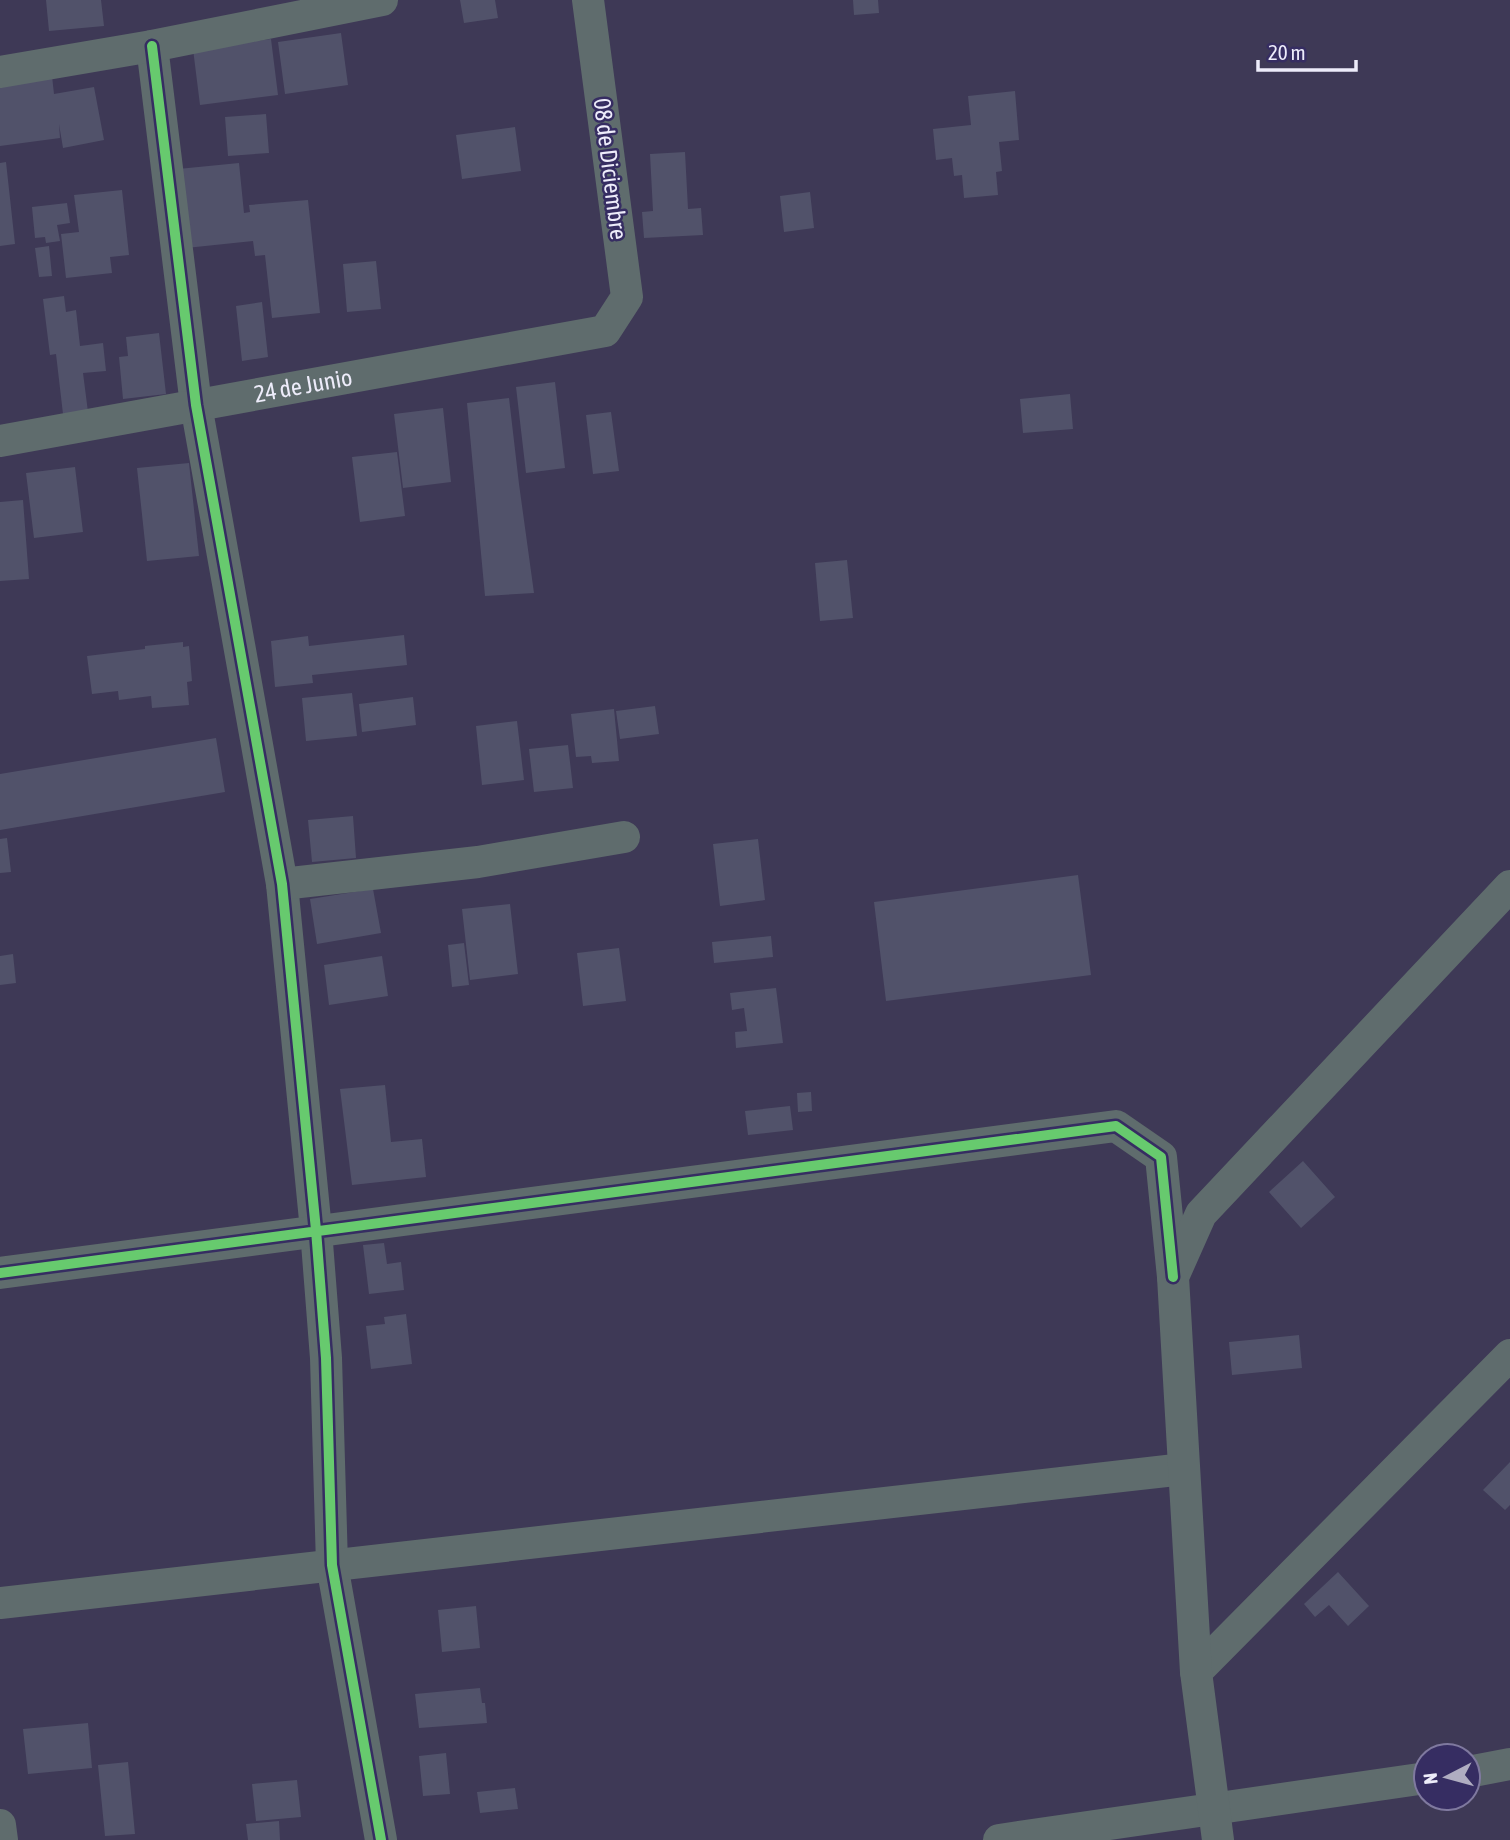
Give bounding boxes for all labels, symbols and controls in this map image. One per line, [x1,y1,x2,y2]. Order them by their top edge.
scale bar [1258,28,1356,72]
text: 20 m [1268,40,1306,64]
street label: 08 de Diciembre [588,97,633,241]
street label: 24 de Junio [252,363,354,408]
north arrow [1412,1742,1482,1812]
text: N [1419,1772,1442,1786]

